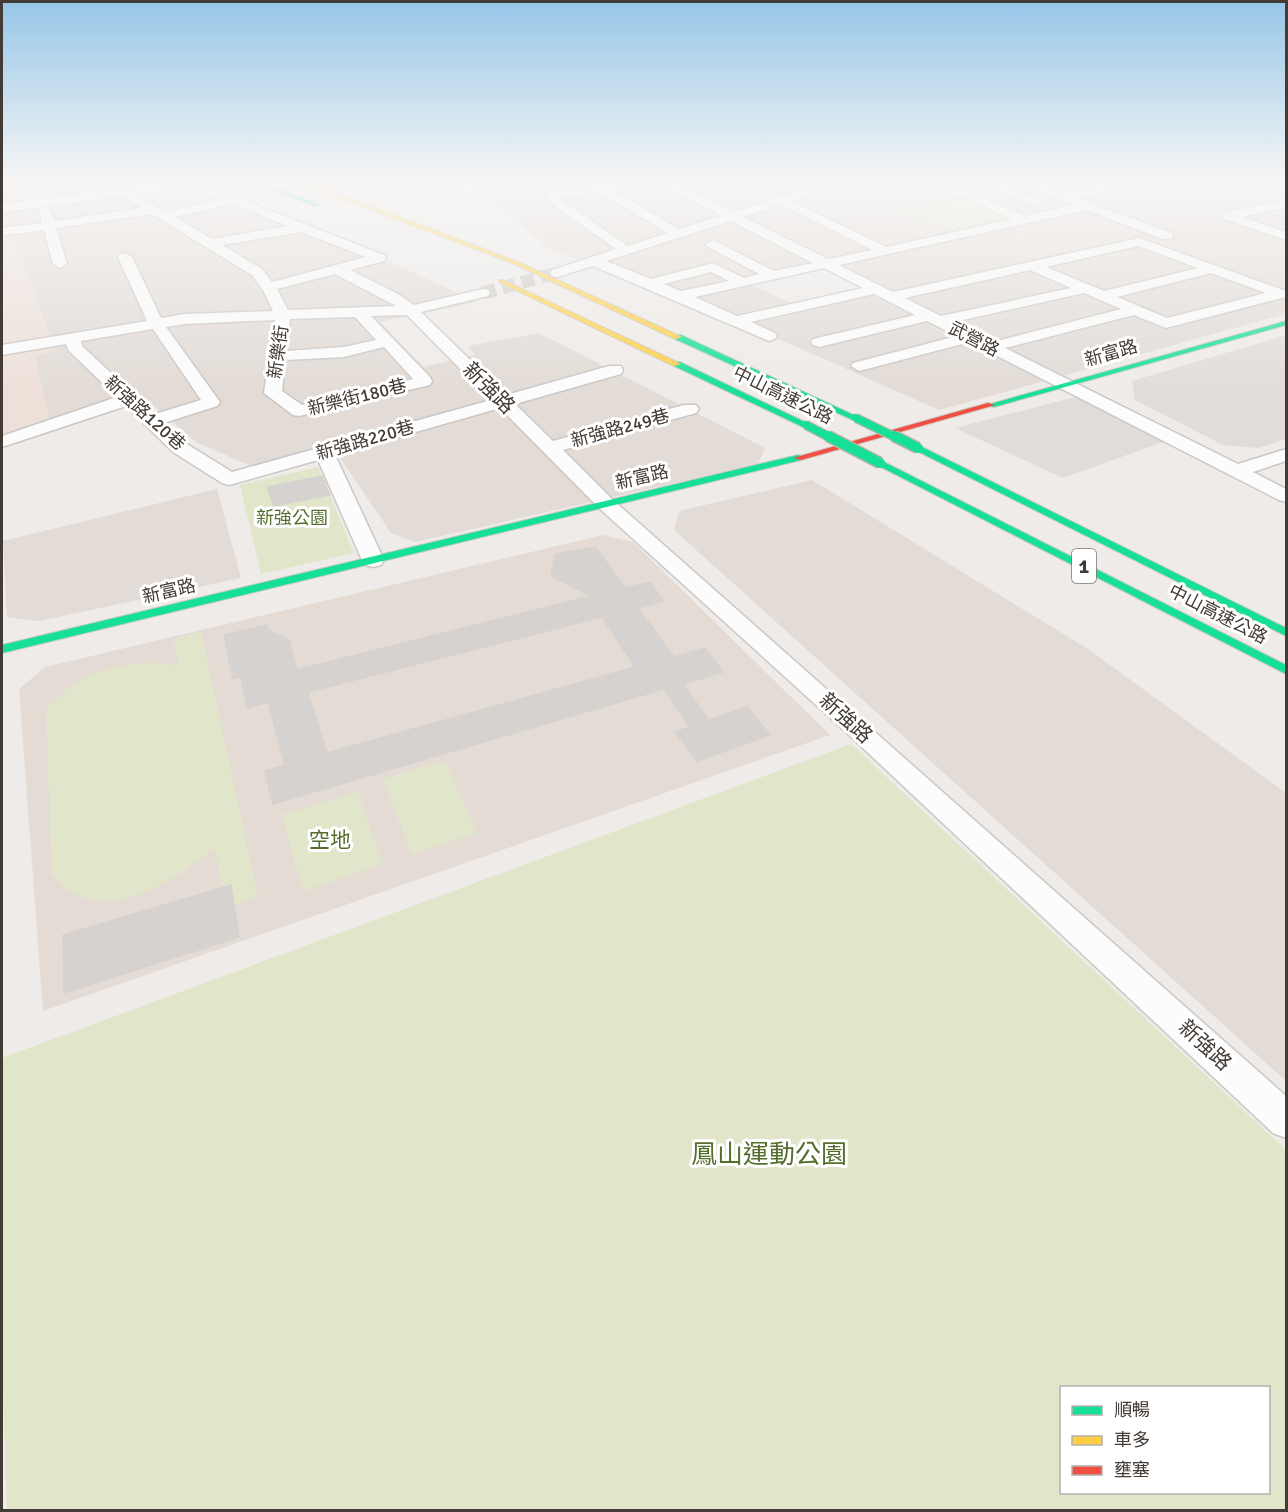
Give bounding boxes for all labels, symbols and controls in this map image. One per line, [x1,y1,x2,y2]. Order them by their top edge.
street label: 武營路 [945,317,1003,361]
street label: 新樂街 [263,324,293,380]
street label: 新富路 [1082,335,1140,371]
street label: 新強路 [458,357,520,419]
street label: 中山高速公路 [730,361,836,429]
street label: 新強路120巷 [100,371,190,455]
street label: 新樂街180巷 [305,374,409,420]
street label: 新強路249巷 [568,404,672,452]
street label: 新強路220巷 [313,415,417,465]
street label: 新富路 [613,460,671,494]
park label: 新強公園 [256,507,328,529]
road number: 1 [1072,549,1096,583]
street label: 新富路 [140,574,198,608]
street label: 中山高速公路 [1165,580,1271,648]
street label: 新強路 [814,687,878,749]
park label: 空地 [309,827,351,853]
street label: 新強路 [1173,1014,1237,1076]
park label: 鳳山運動公園 [691,1139,847,1171]
legend [1060,1386,1270,1494]
text: 順暢 [1114,1399,1150,1421]
text: 車多 [1114,1429,1150,1451]
text: 壅塞 [1114,1459,1150,1481]

